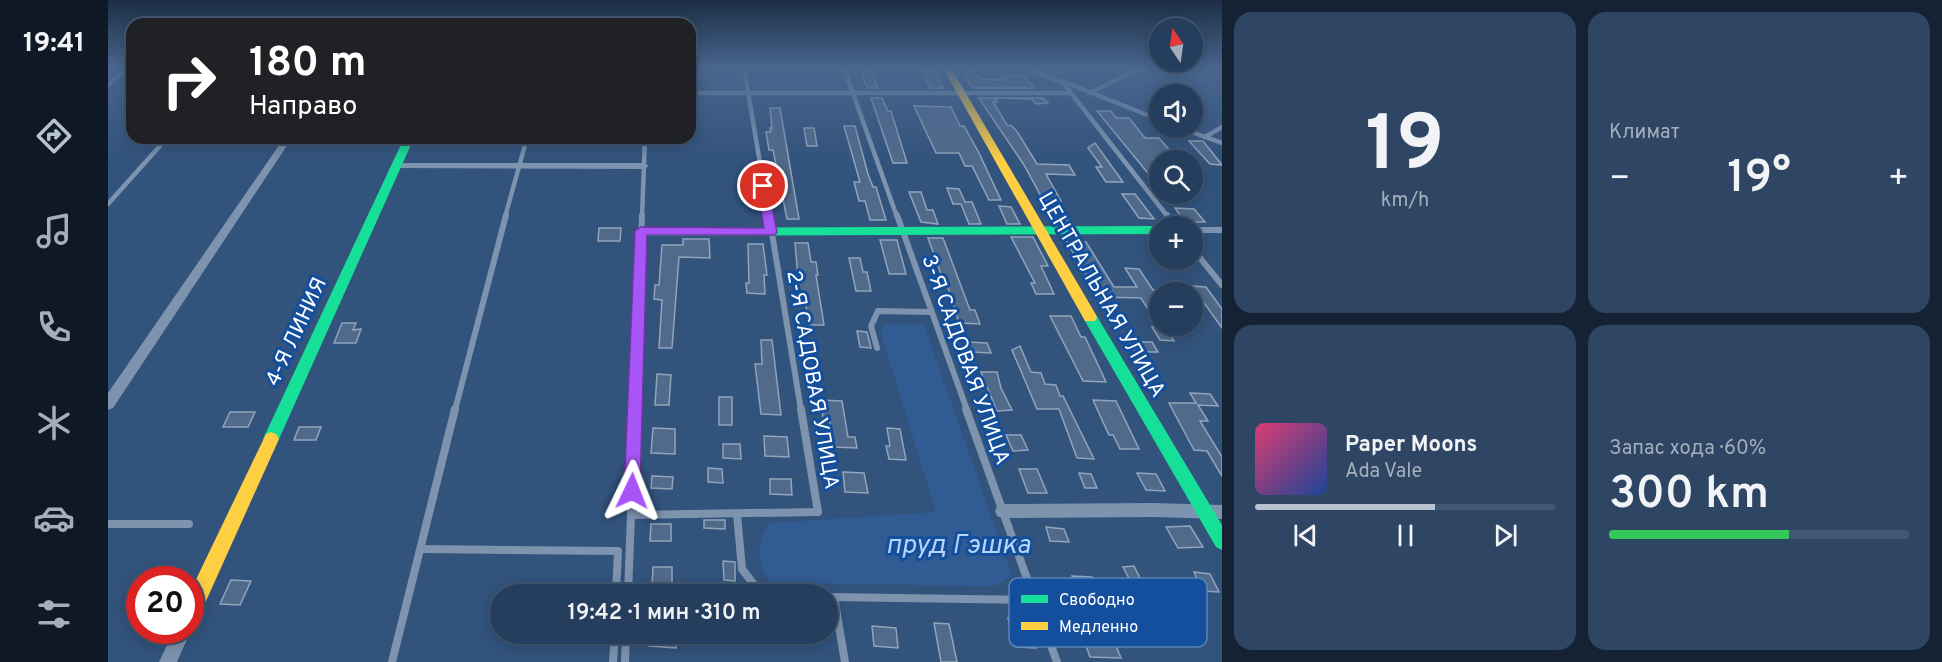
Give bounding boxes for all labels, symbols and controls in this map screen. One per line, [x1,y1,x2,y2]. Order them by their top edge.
north arrow [1149,18,1203,72]
map controls [1149,18,1203,336]
text: 19:41 [23,27,85,61]
text: 180 m [249,38,366,91]
icon: right [150,42,228,120]
button: sound [1149,84,1203,138]
text: Направо [249,90,357,124]
text: 19 [1365,99,1445,198]
icon: directions [33,115,75,157]
text: Климат [1609,120,1680,146]
button: search [1149,150,1203,204]
text: 19° [1727,151,1791,208]
text: − [1609,159,1630,201]
text: + [1888,159,1909,201]
pin [737,160,788,211]
icon: arrive [746,169,779,202]
street label: ЦЕНТРАЛЬНАЯ УЛИЦА [1031,188,1171,402]
text: km/h [1381,188,1429,214]
icon: music [33,210,75,252]
button: + [1149,216,1203,270]
street label: 3-Я САДОВАЯ УЛИЦА [914,251,1016,469]
street label: 2-Я САДОВАЯ УЛИЦА [779,268,845,492]
street label: 4-Я ЛИНИЯ [260,273,334,391]
button: − [1149,282,1203,336]
icon: phone [33,306,75,348]
icon: climate [33,402,75,444]
text: Paper Moons [1345,432,1477,459]
text: Запас хода · 60% [1609,436,1766,462]
position arrow [600,459,664,523]
text: Ada Vale [1345,459,1422,485]
text: 300 km [1609,467,1769,524]
icon: car [33,497,75,539]
icon: previous [1289,519,1322,552]
icon: pause [1389,519,1422,552]
icon: next [1489,519,1522,552]
water label: пруд Гэшка [886,529,1030,563]
speed limit sign: 20 [126,566,204,644]
legend [1009,578,1207,647]
text: Свободно [1059,591,1135,611]
icon: filters [33,593,75,635]
text: 19:42 · 1 мин · 310 m [567,600,761,627]
text: Медленно [1059,618,1138,638]

